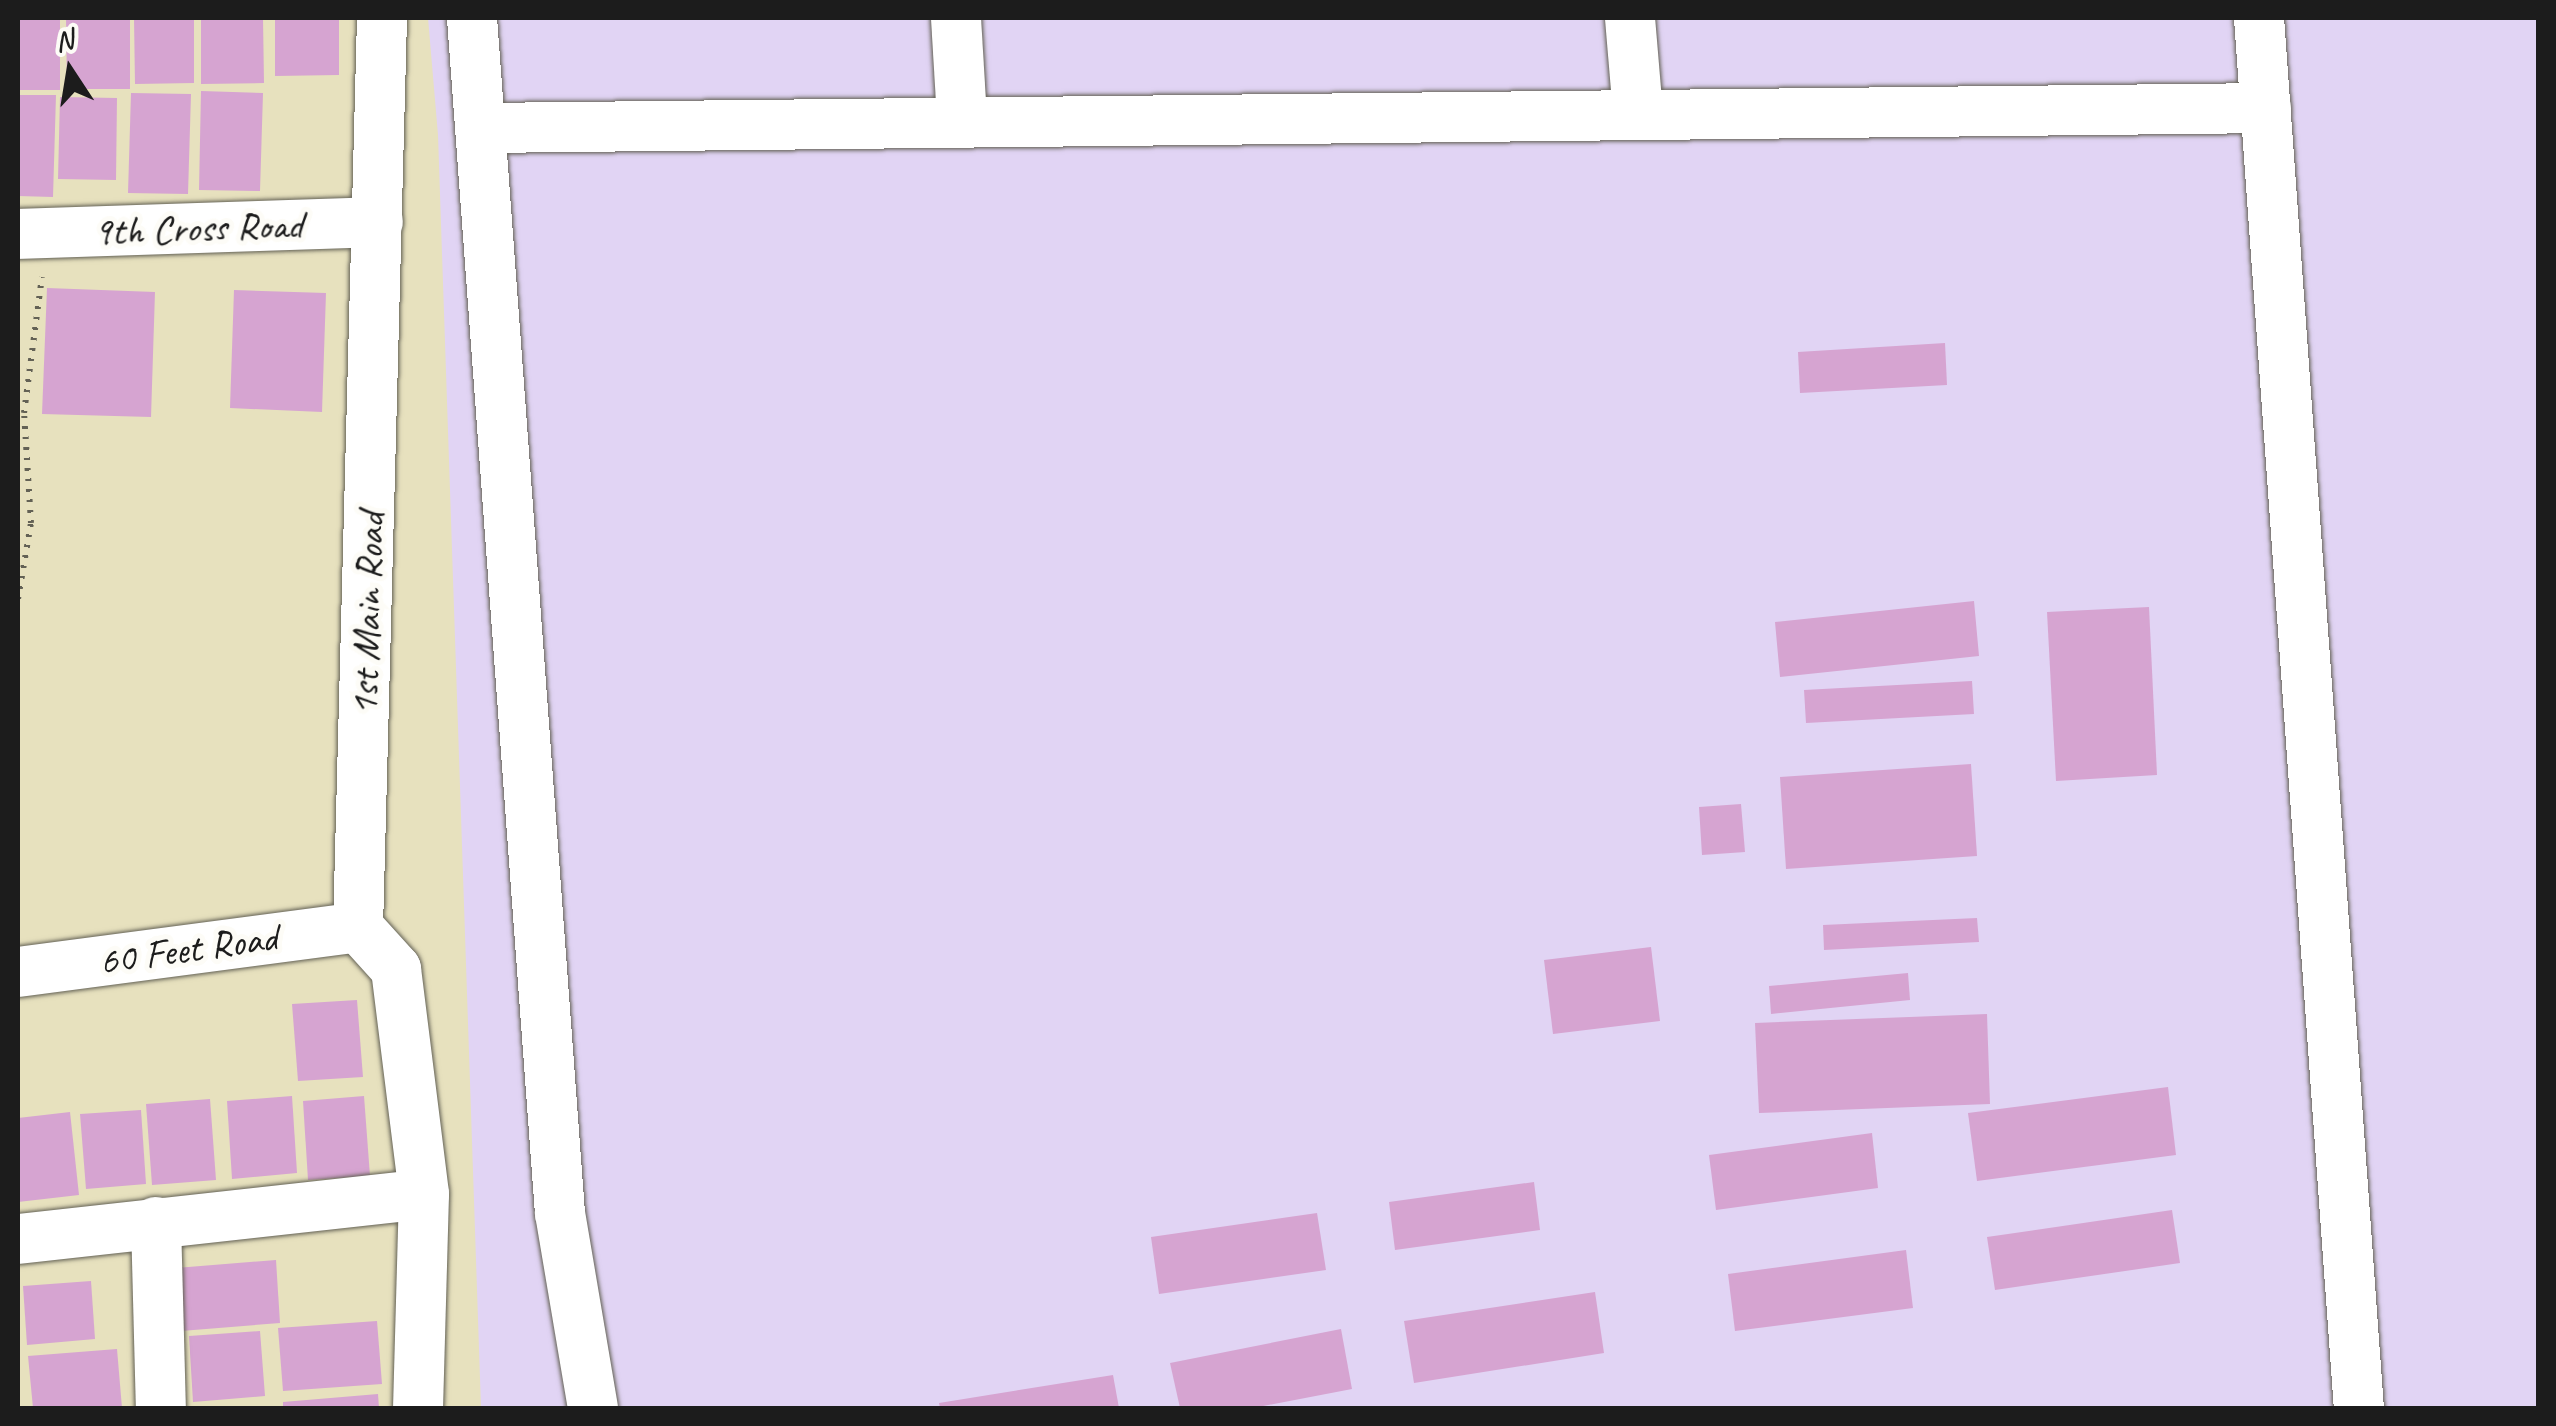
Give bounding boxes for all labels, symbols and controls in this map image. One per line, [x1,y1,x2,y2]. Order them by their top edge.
north arrow [20,20,120,120]
text: N [52,21,76,59]
street label: 9th Cross Road [92,200,304,256]
street label: 1st Main Road [339,512,395,716]
street label: 60 Feet Road [96,913,280,985]

